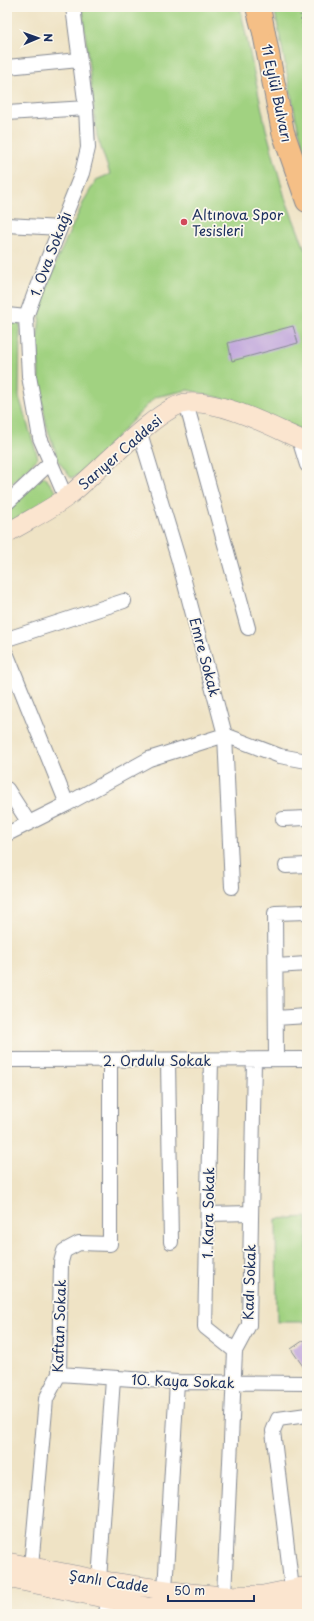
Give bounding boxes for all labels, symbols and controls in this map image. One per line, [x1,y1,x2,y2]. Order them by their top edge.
north arrow [18,18,58,58]
text: N [40,33,57,43]
street label: 11 Eylül Bulvarı [256,42,298,144]
place label: Altınova Spor Tesisleri [192,204,284,241]
street label: 1. Ova Sokağı [24,208,76,300]
marker: Altınova Spor Tesisleri [179,217,189,227]
street label: Sarıyer Caddesi [73,410,167,494]
street label: Emre Sokak [184,615,226,699]
street label: 2. Ordulu Sokak [103,1050,211,1071]
street label: 1. Kara Sokak [197,1167,219,1259]
street label: Kadı Sokak [237,1244,261,1320]
street label: Kaftan Sokak [47,1279,71,1373]
street label: 10. Kaya Sokak [131,1369,235,1393]
street label: Şanlı Cadde [68,1564,150,1598]
scale bar [168,1577,254,1603]
text: 50 m [174,1581,205,1599]

